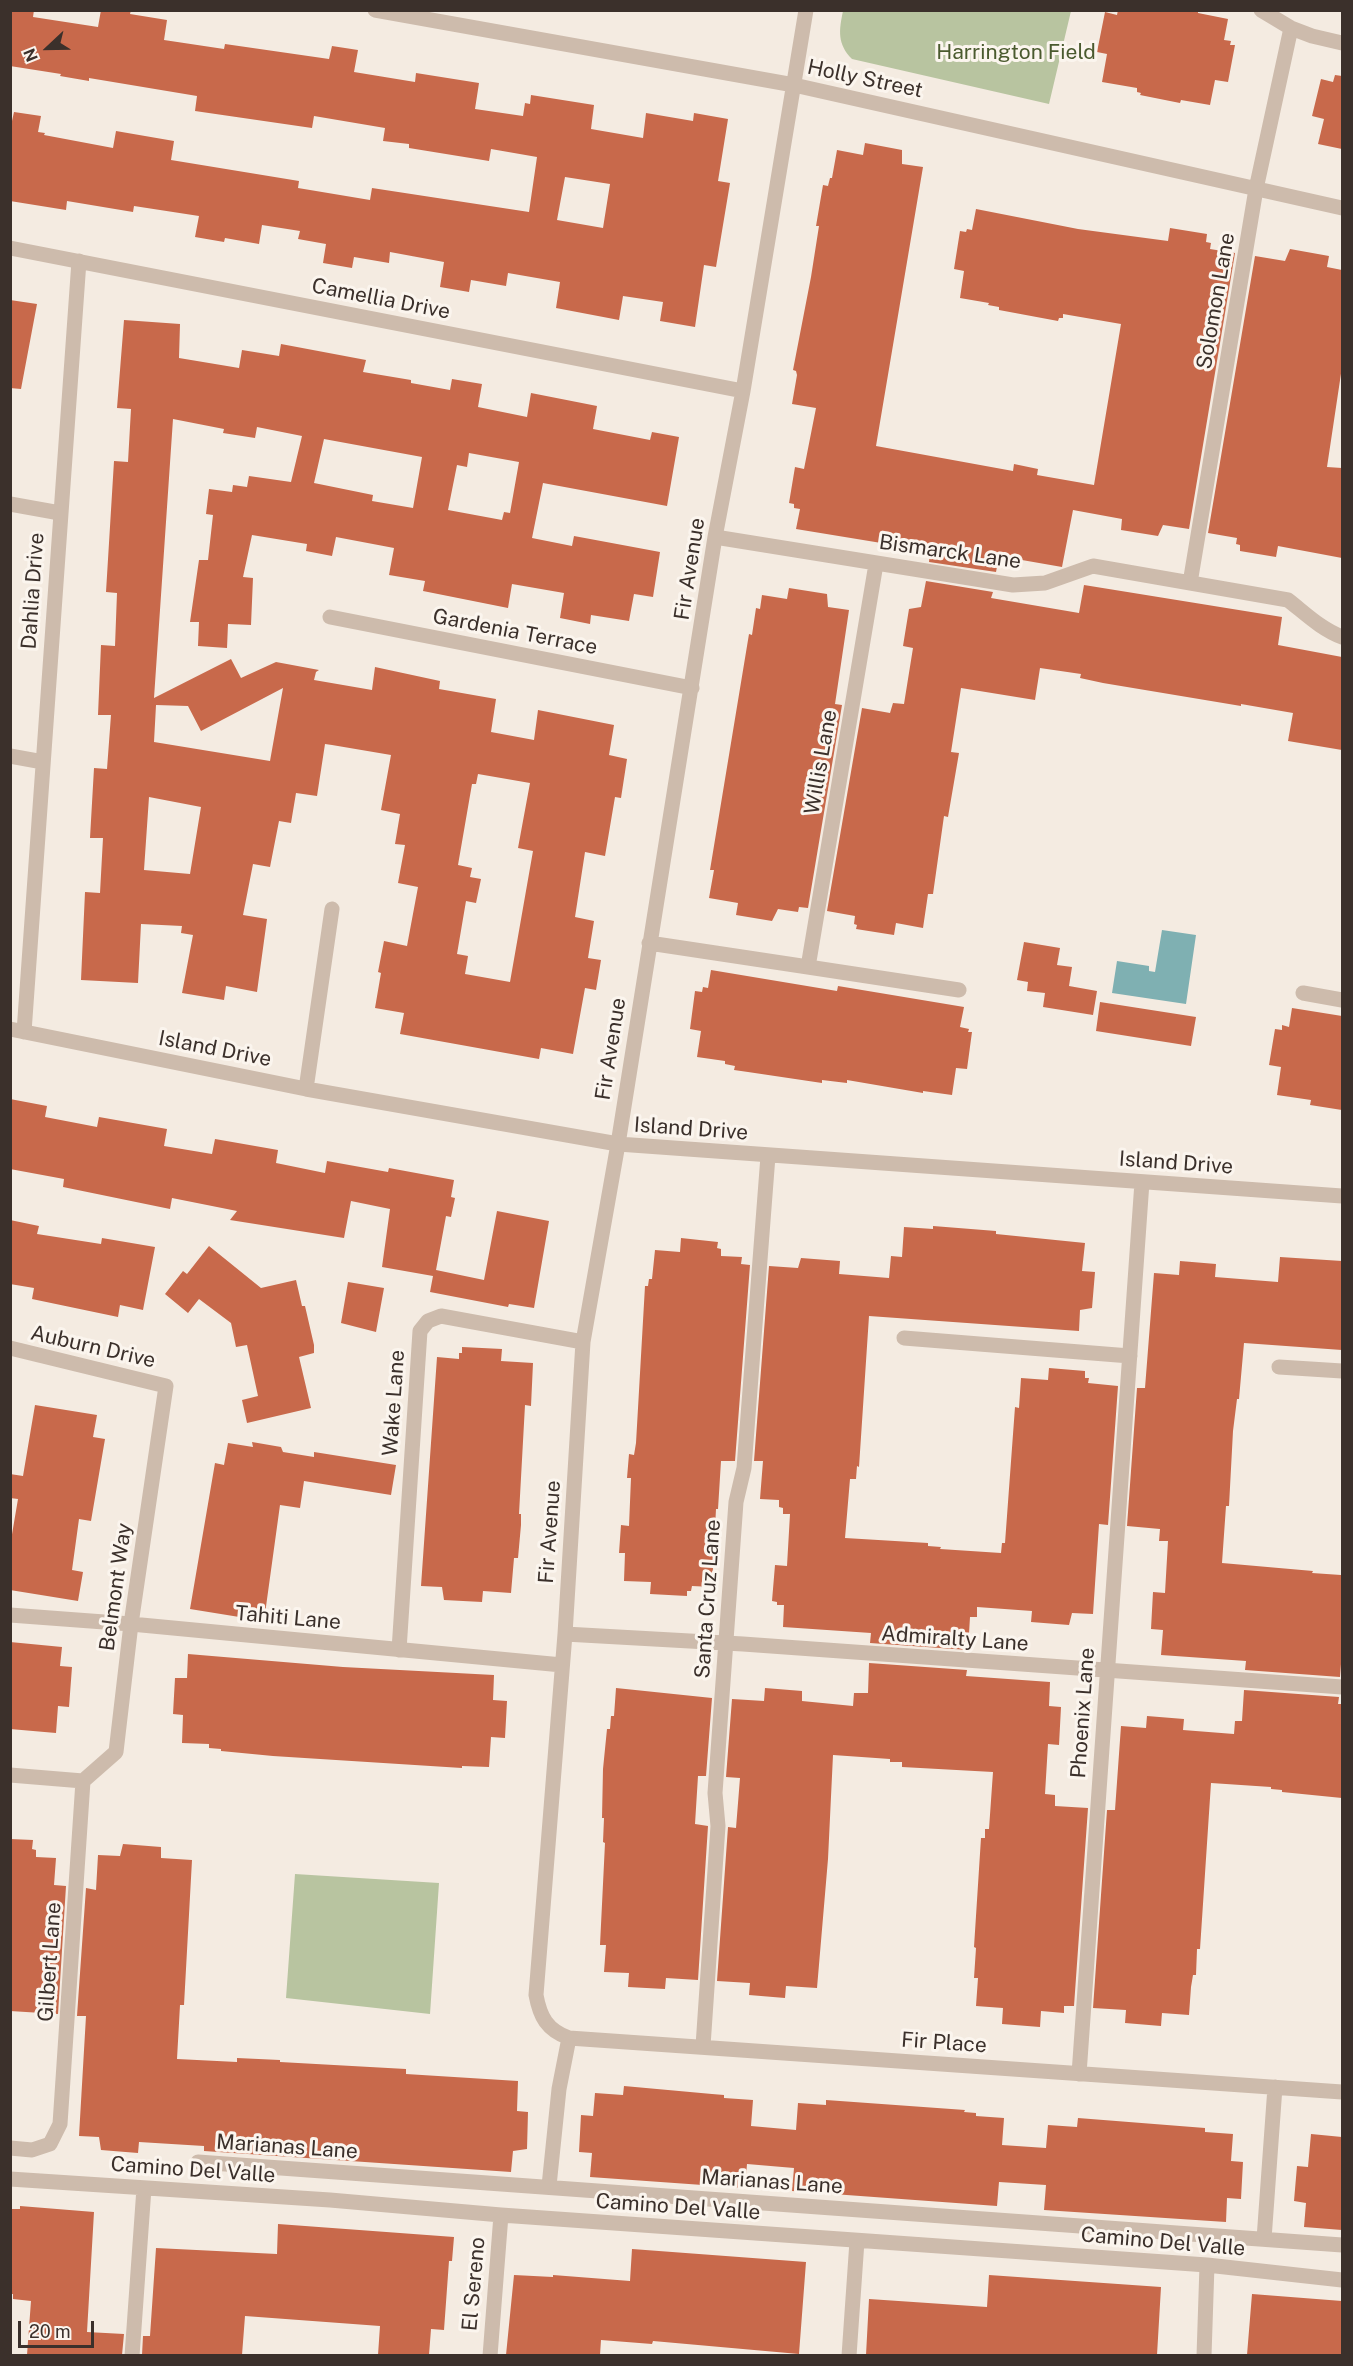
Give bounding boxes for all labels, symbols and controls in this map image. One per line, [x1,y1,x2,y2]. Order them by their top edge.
north arrow [18,18,78,78]
park label: Harrington Field [936,40,1096,66]
text: N [20,46,42,64]
street label: Holly Street [805,54,925,104]
street label: Solomon Lane [1192,231,1240,371]
street label: Camellia Drive [310,273,452,325]
street label: Fir Avenue [669,516,711,622]
street label: Bismarck Lane [877,530,1023,574]
street label: Dahlia Drive [16,532,50,650]
street label: Gardenia Terrace [430,604,600,660]
street label: Willis Lane [799,708,843,816]
street label: Fir Avenue [590,996,632,1102]
street label: Island Drive [156,1026,274,1072]
street label: Island Drive [633,1112,749,1146]
street label: Island Drive [1118,1146,1234,1180]
street label: Auburn Drive [28,1320,158,1374]
street label: Wake Lane [378,1349,410,1457]
street label: Fir Avenue [534,1480,566,1584]
street label: Santa Cruz Lane [690,1519,726,1679]
street label: Belmont Way [95,1521,137,1653]
street label: Tahiti Lane [234,1601,342,1635]
street label: Admiralty Lane [880,1621,1030,1657]
street label: Phoenix Lane [1066,1647,1100,1779]
street label: Gilbert Lane [33,1901,67,2023]
street label: Fir Place [900,2027,988,2059]
street label: Marianas Lane [215,2129,359,2165]
street label: Camino Del Valle [110,2152,276,2188]
street label: Marianas Lane [700,2164,844,2200]
street label: Camino Del Valle [595,2189,761,2225]
street label: Camino Del Valle [1080,2222,1246,2262]
street label: El Sereno [457,2236,491,2332]
scale bar [21,2309,98,2347]
text: 20 m [29,2321,71,2342]

